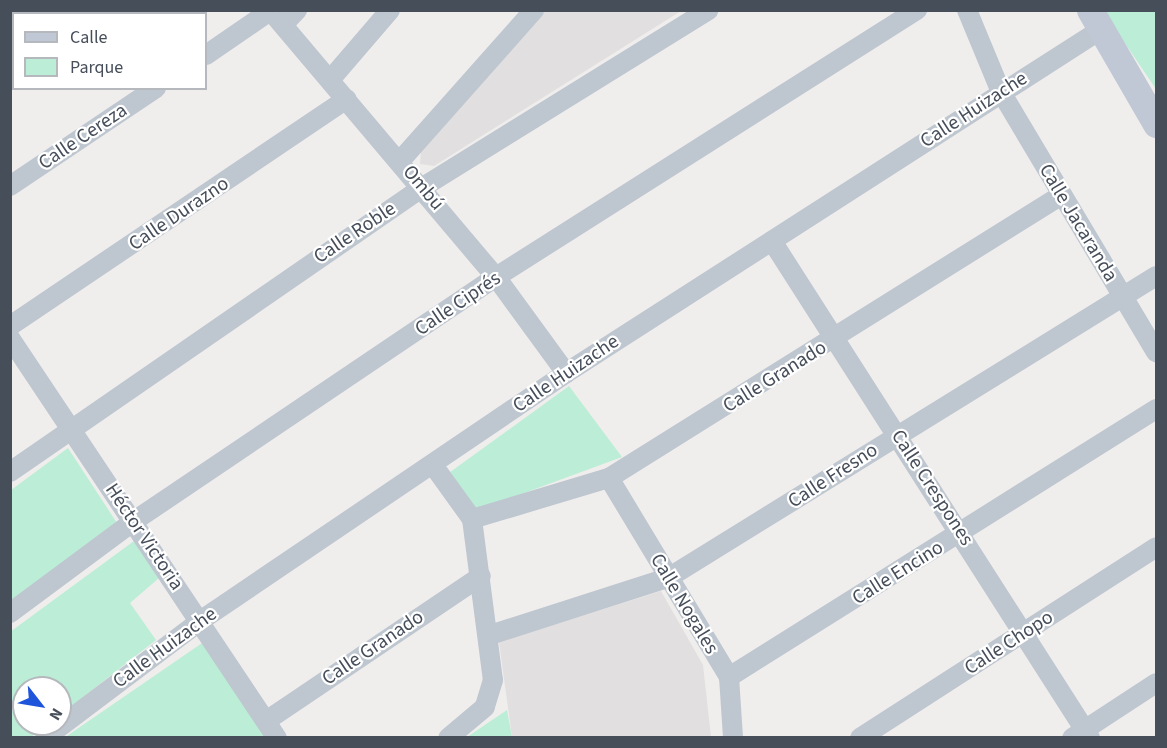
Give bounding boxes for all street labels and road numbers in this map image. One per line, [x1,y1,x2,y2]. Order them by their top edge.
street label: Calle Huizache [916,67,1032,153]
street label: Calle Cereza [34,99,132,175]
street label: Ombú [397,160,449,216]
street label: Calle Jacaranda [1033,160,1123,286]
street label: Calle Durazno [124,172,234,256]
street label: Calle Roble [309,197,401,269]
street label: Calle Ciprés [411,267,505,341]
street label: Calle Huizache [509,330,623,418]
street label: Calle Granado [719,336,831,418]
street label: Calle Crespones [886,426,978,550]
street label: Calle Fresno [784,438,882,514]
street label: Héctor Victoria [100,479,188,595]
street label: Calle Encino [848,536,948,610]
street label: Calle Nogales [645,550,723,658]
street label: Calle Huizache [108,602,222,694]
street label: Calle Granado [318,605,428,691]
street label: Calle Chopo [960,606,1058,680]

